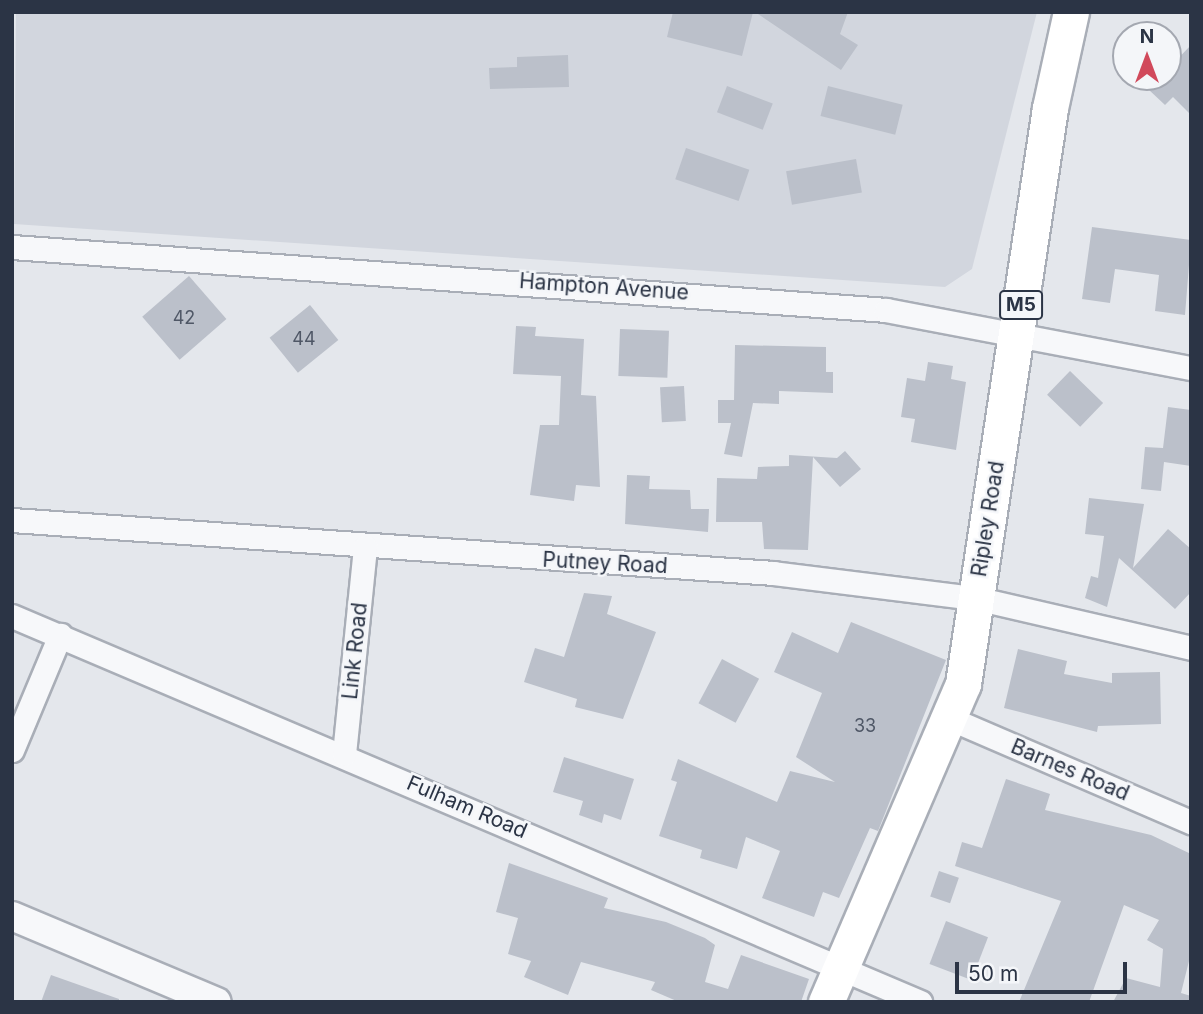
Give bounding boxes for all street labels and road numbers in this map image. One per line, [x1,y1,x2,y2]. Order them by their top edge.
street label: Hampton Avenue [518,269,690,305]
road number: M5 [998,290,1044,320]
street label: Ripley Road [966,459,1010,579]
street label: Putney Road [542,547,668,579]
street label: Link Road [337,601,373,701]
street label: Barnes Road [1007,734,1133,806]
street label: Fulham Road [403,770,531,844]

